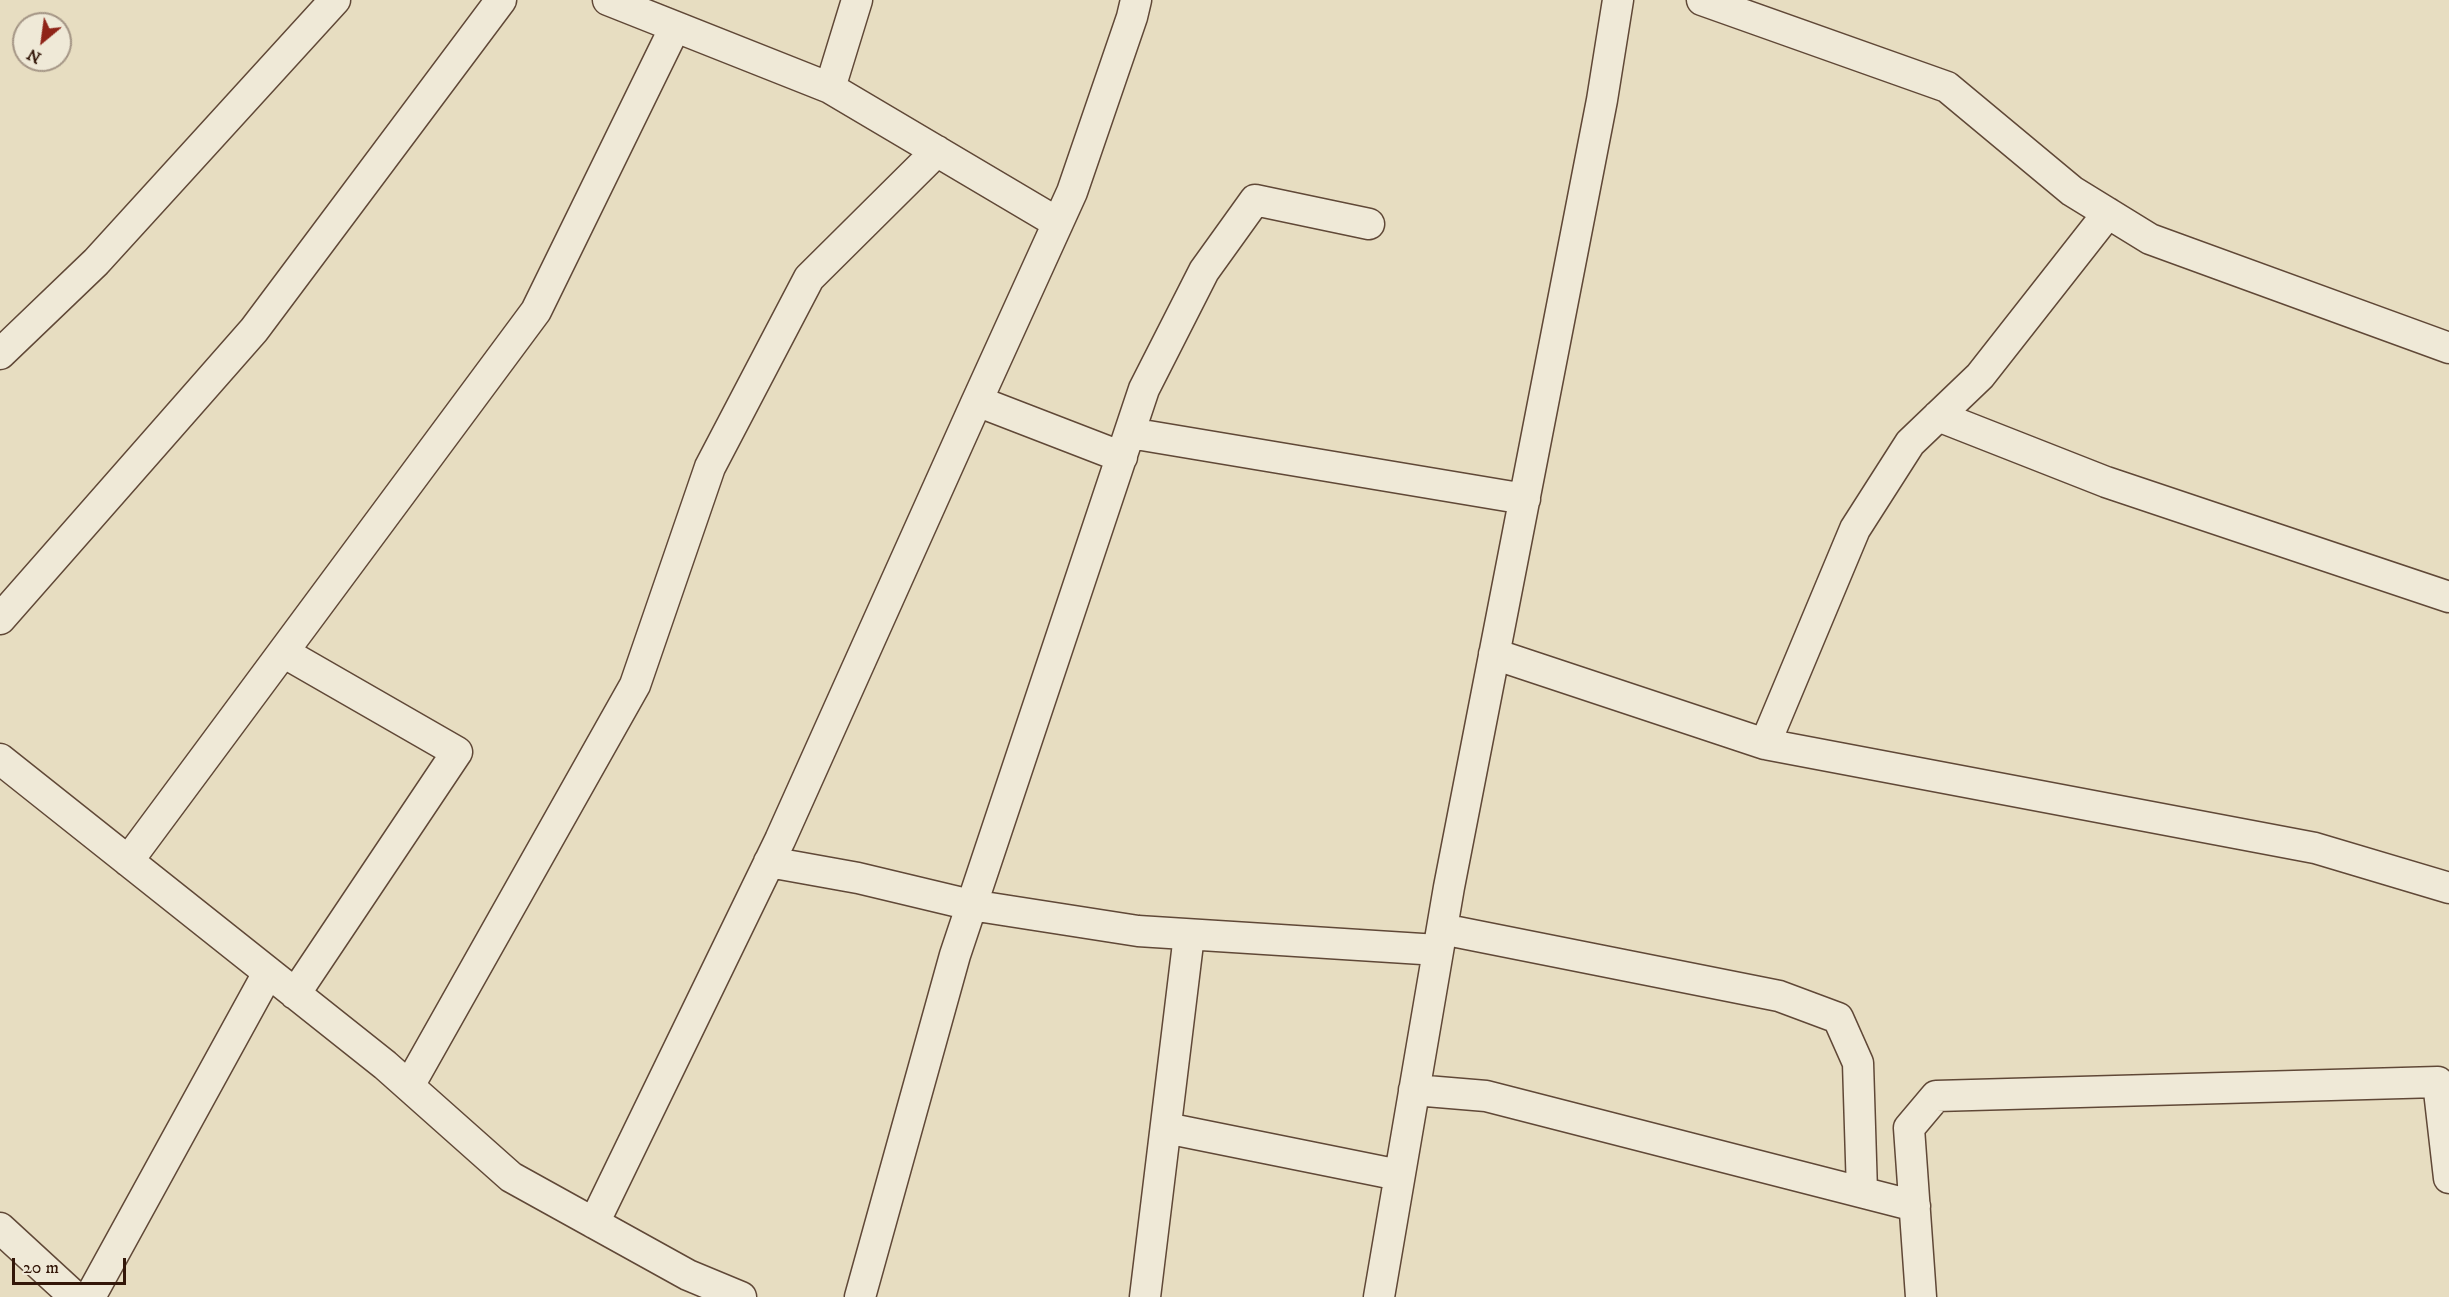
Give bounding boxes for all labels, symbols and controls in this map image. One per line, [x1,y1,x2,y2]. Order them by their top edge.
north arrow [12,12,72,72]
text: N [24,44,45,68]
scale bar [15,1246,129,1284]
text: 20 m [23,1257,59,1279]

